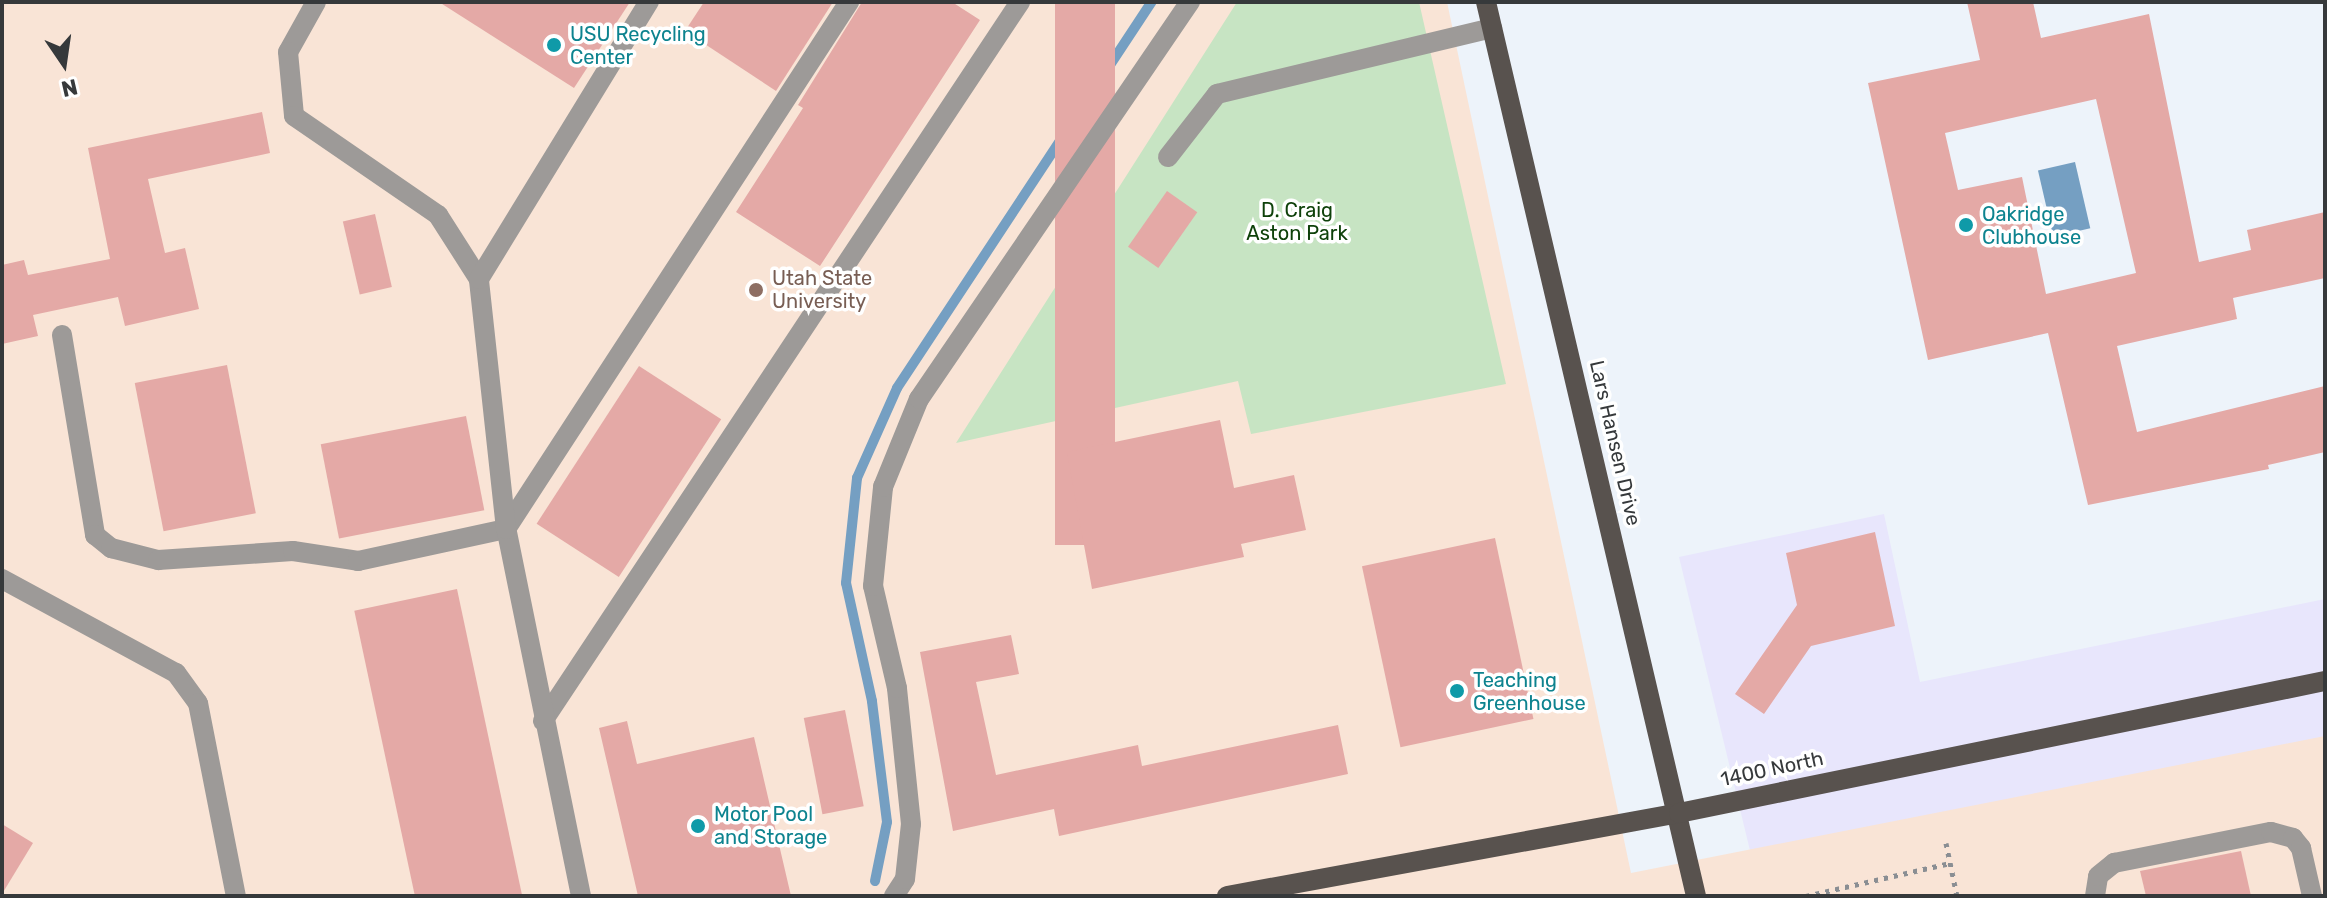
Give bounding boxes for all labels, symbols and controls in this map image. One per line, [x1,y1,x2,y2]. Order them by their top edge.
place label: USU Recycling Center [570,22,706,69]
north arrow [24,24,104,104]
marker: USU Recycling Center [545,36,563,54]
text: N [59,73,80,103]
park label: D. Craig Aston Park [1246,198,1348,245]
place label: Oakridge Clubhouse [1982,202,2081,249]
marker: Oakridge Clubhouse [1957,216,1975,234]
place label: Utah State University [772,266,872,313]
marker: Utah State University [747,281,765,299]
street label: Lars Hansen Drive [1584,358,1646,528]
place label: Teaching Greenhouse [1473,668,1586,715]
marker: Teaching Greenhouse [1448,682,1466,700]
street label: 1400 North [1719,746,1825,792]
place label: Motor Pool and Storage [714,802,827,849]
marker: Motor Pool and Storage [689,817,707,835]

